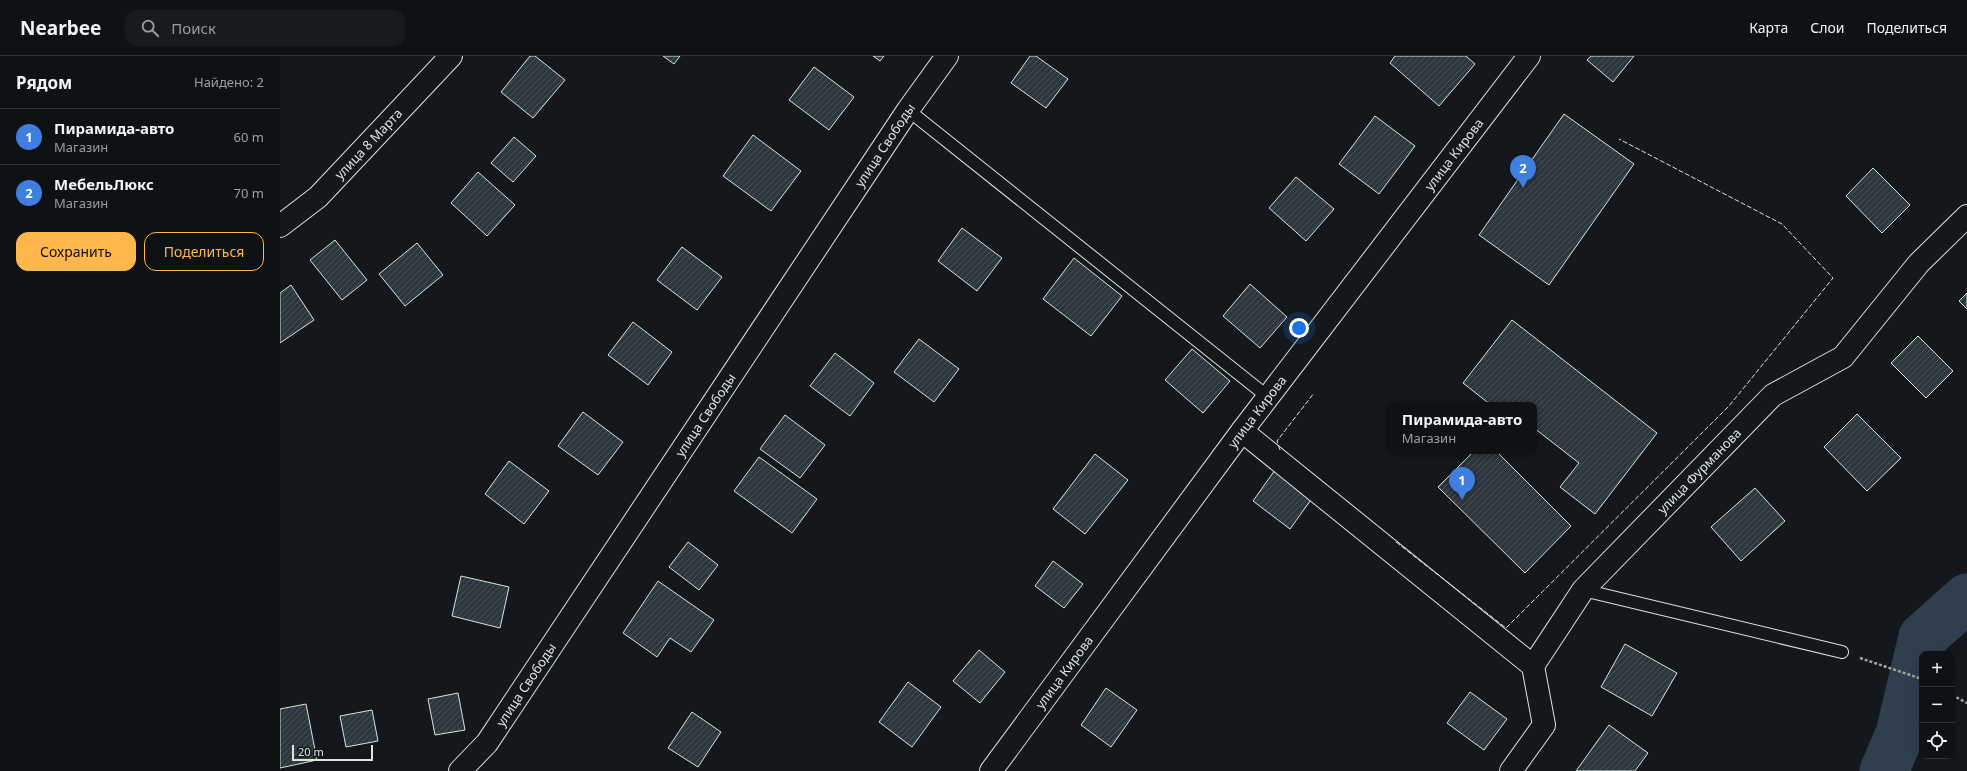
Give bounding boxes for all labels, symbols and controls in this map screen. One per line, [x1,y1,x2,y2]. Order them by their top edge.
search box [125,10,405,46]
text: Nearbee [20,15,101,41]
icon: search [139,17,161,39]
text: Поиск [171,18,216,38]
text: Карта [1749,18,1788,37]
text: Слои [1810,18,1844,37]
text: Поделиться [1866,18,1947,37]
text: Рядом [16,71,72,94]
text: Найдено: 2 [194,73,264,91]
street label: улица Свободы [850,100,919,190]
street label: улица 8 Марта [330,104,406,183]
street label: улица Кирова [1420,114,1487,194]
text: Пирамида-авто [54,118,174,138]
text: 1 [25,128,33,146]
text: 60 m [234,128,264,146]
text: Магазин [54,138,108,156]
pin: 2 [1510,155,1536,188]
text: МебельЛюкс [54,174,154,194]
text: 2 [25,184,33,202]
text: 70 m [234,184,264,202]
text: Магазин [54,194,108,212]
button: Сохранить [16,232,136,271]
button: Поделиться [144,232,264,271]
your location [1289,318,1309,338]
street label: улица Свободы [671,370,740,460]
street label: улица Кирова [1223,372,1290,452]
popup [1387,402,1537,454]
text: Пирамида-авто [1402,409,1522,429]
street label: улица Фурманова [1653,424,1745,518]
text: Магазин [1402,429,1456,447]
pin: 1 [1449,467,1475,500]
street label: улица Кирова [1031,632,1097,712]
street label: улица Свободы [492,639,560,730]
map controls [1919,651,1955,759]
button: + [1919,651,1955,687]
button: − [1919,687,1955,723]
button: locate [1919,723,1955,759]
scale bar [292,743,373,762]
text: 20 m [298,744,324,759]

